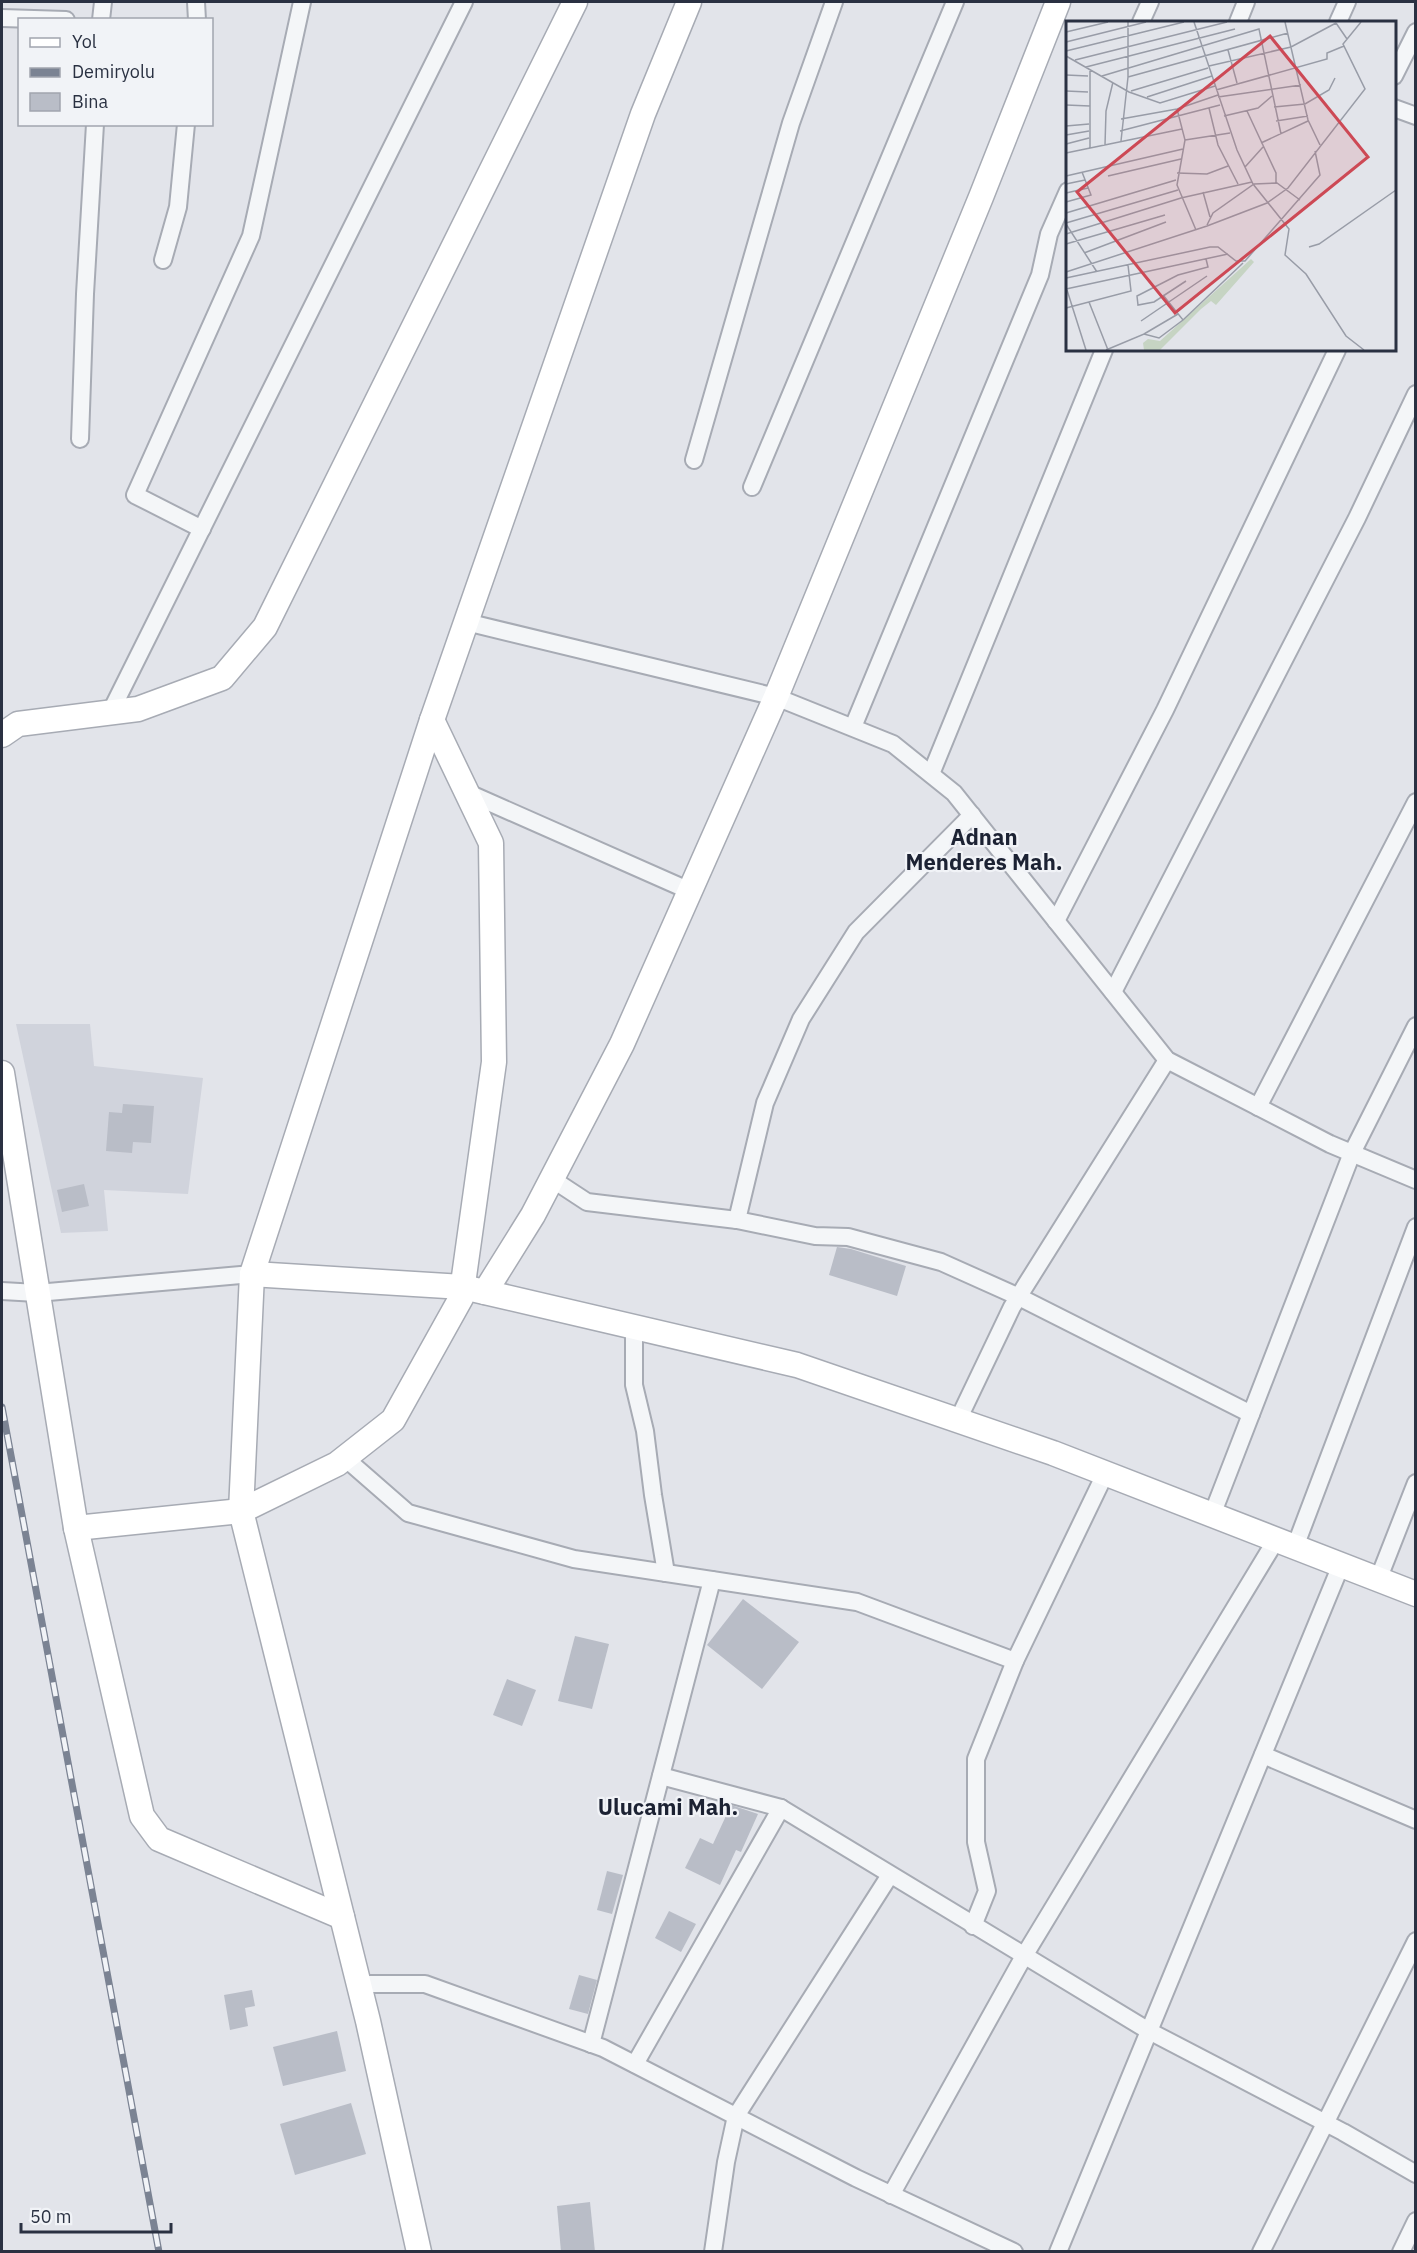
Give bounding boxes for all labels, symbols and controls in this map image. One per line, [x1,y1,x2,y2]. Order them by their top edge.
legend [18,18,213,126]
inset map [1066,21,1396,351]
text: Yol [72,30,97,53]
text: Demiryolu [72,60,155,83]
text: Bina [72,90,108,113]
district label: Adnan Menderes Mah. [905,822,1063,876]
district label: Ulucami Mah. [598,1792,738,1821]
scale bar [21,2196,171,2234]
text: 50 m [30,2205,72,2228]

